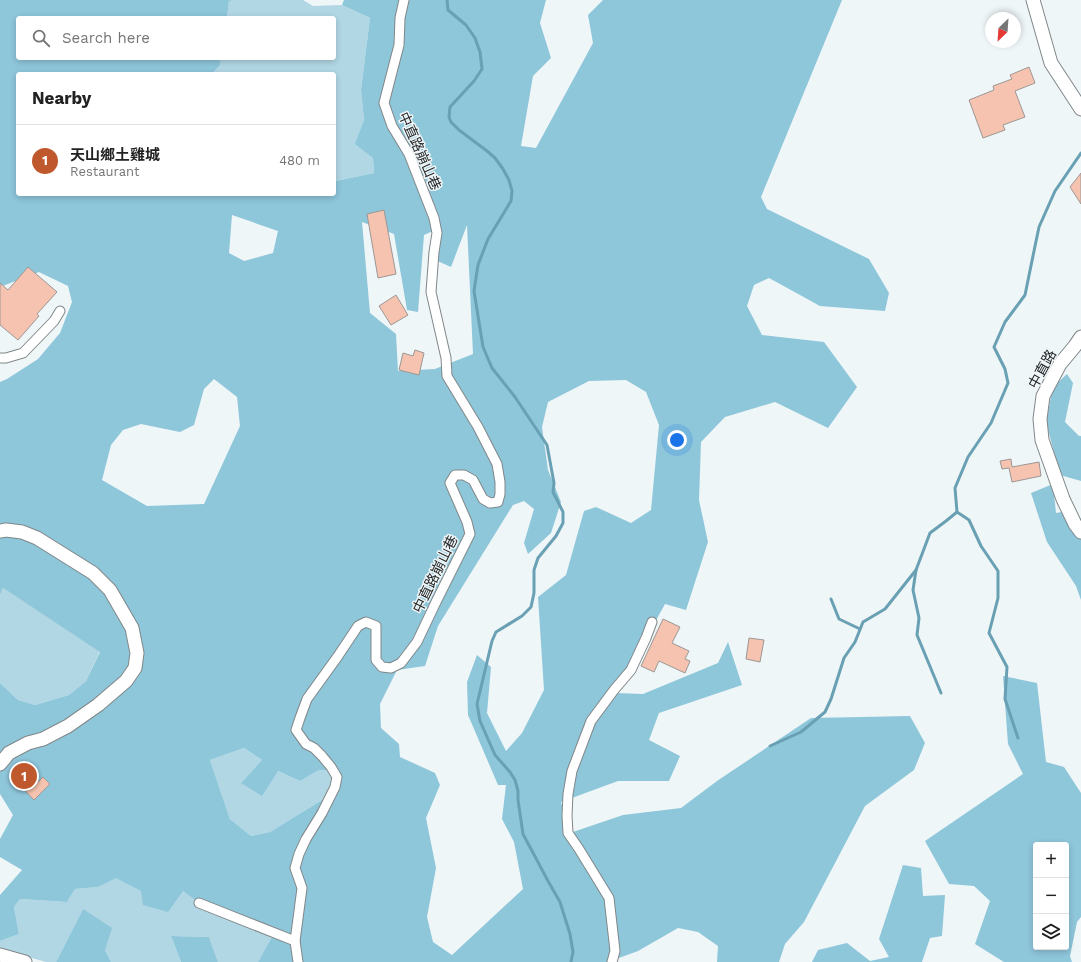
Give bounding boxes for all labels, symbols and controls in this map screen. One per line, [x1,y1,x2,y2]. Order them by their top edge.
north arrow [985,12,1021,48]
search box [16,16,336,60]
icon: search [30,27,52,49]
text: Search here [62,29,150,47]
text: Nearby [32,88,91,108]
street label: 中直路崩山巷 [396,109,444,193]
text: 天山鄉土雞城 [70,146,160,164]
text: 1 [42,153,48,168]
text: 480 m [279,153,320,168]
text: Restaurant [70,164,140,179]
street label: 中直路 [1025,347,1059,391]
your location [667,430,687,450]
street label: 中直路崩山巷 [409,533,461,615]
pin: 1 [11,761,37,791]
map controls [1033,842,1069,950]
button: + [1033,842,1069,878]
button: − [1033,878,1069,914]
button: layers [1033,914,1069,950]

